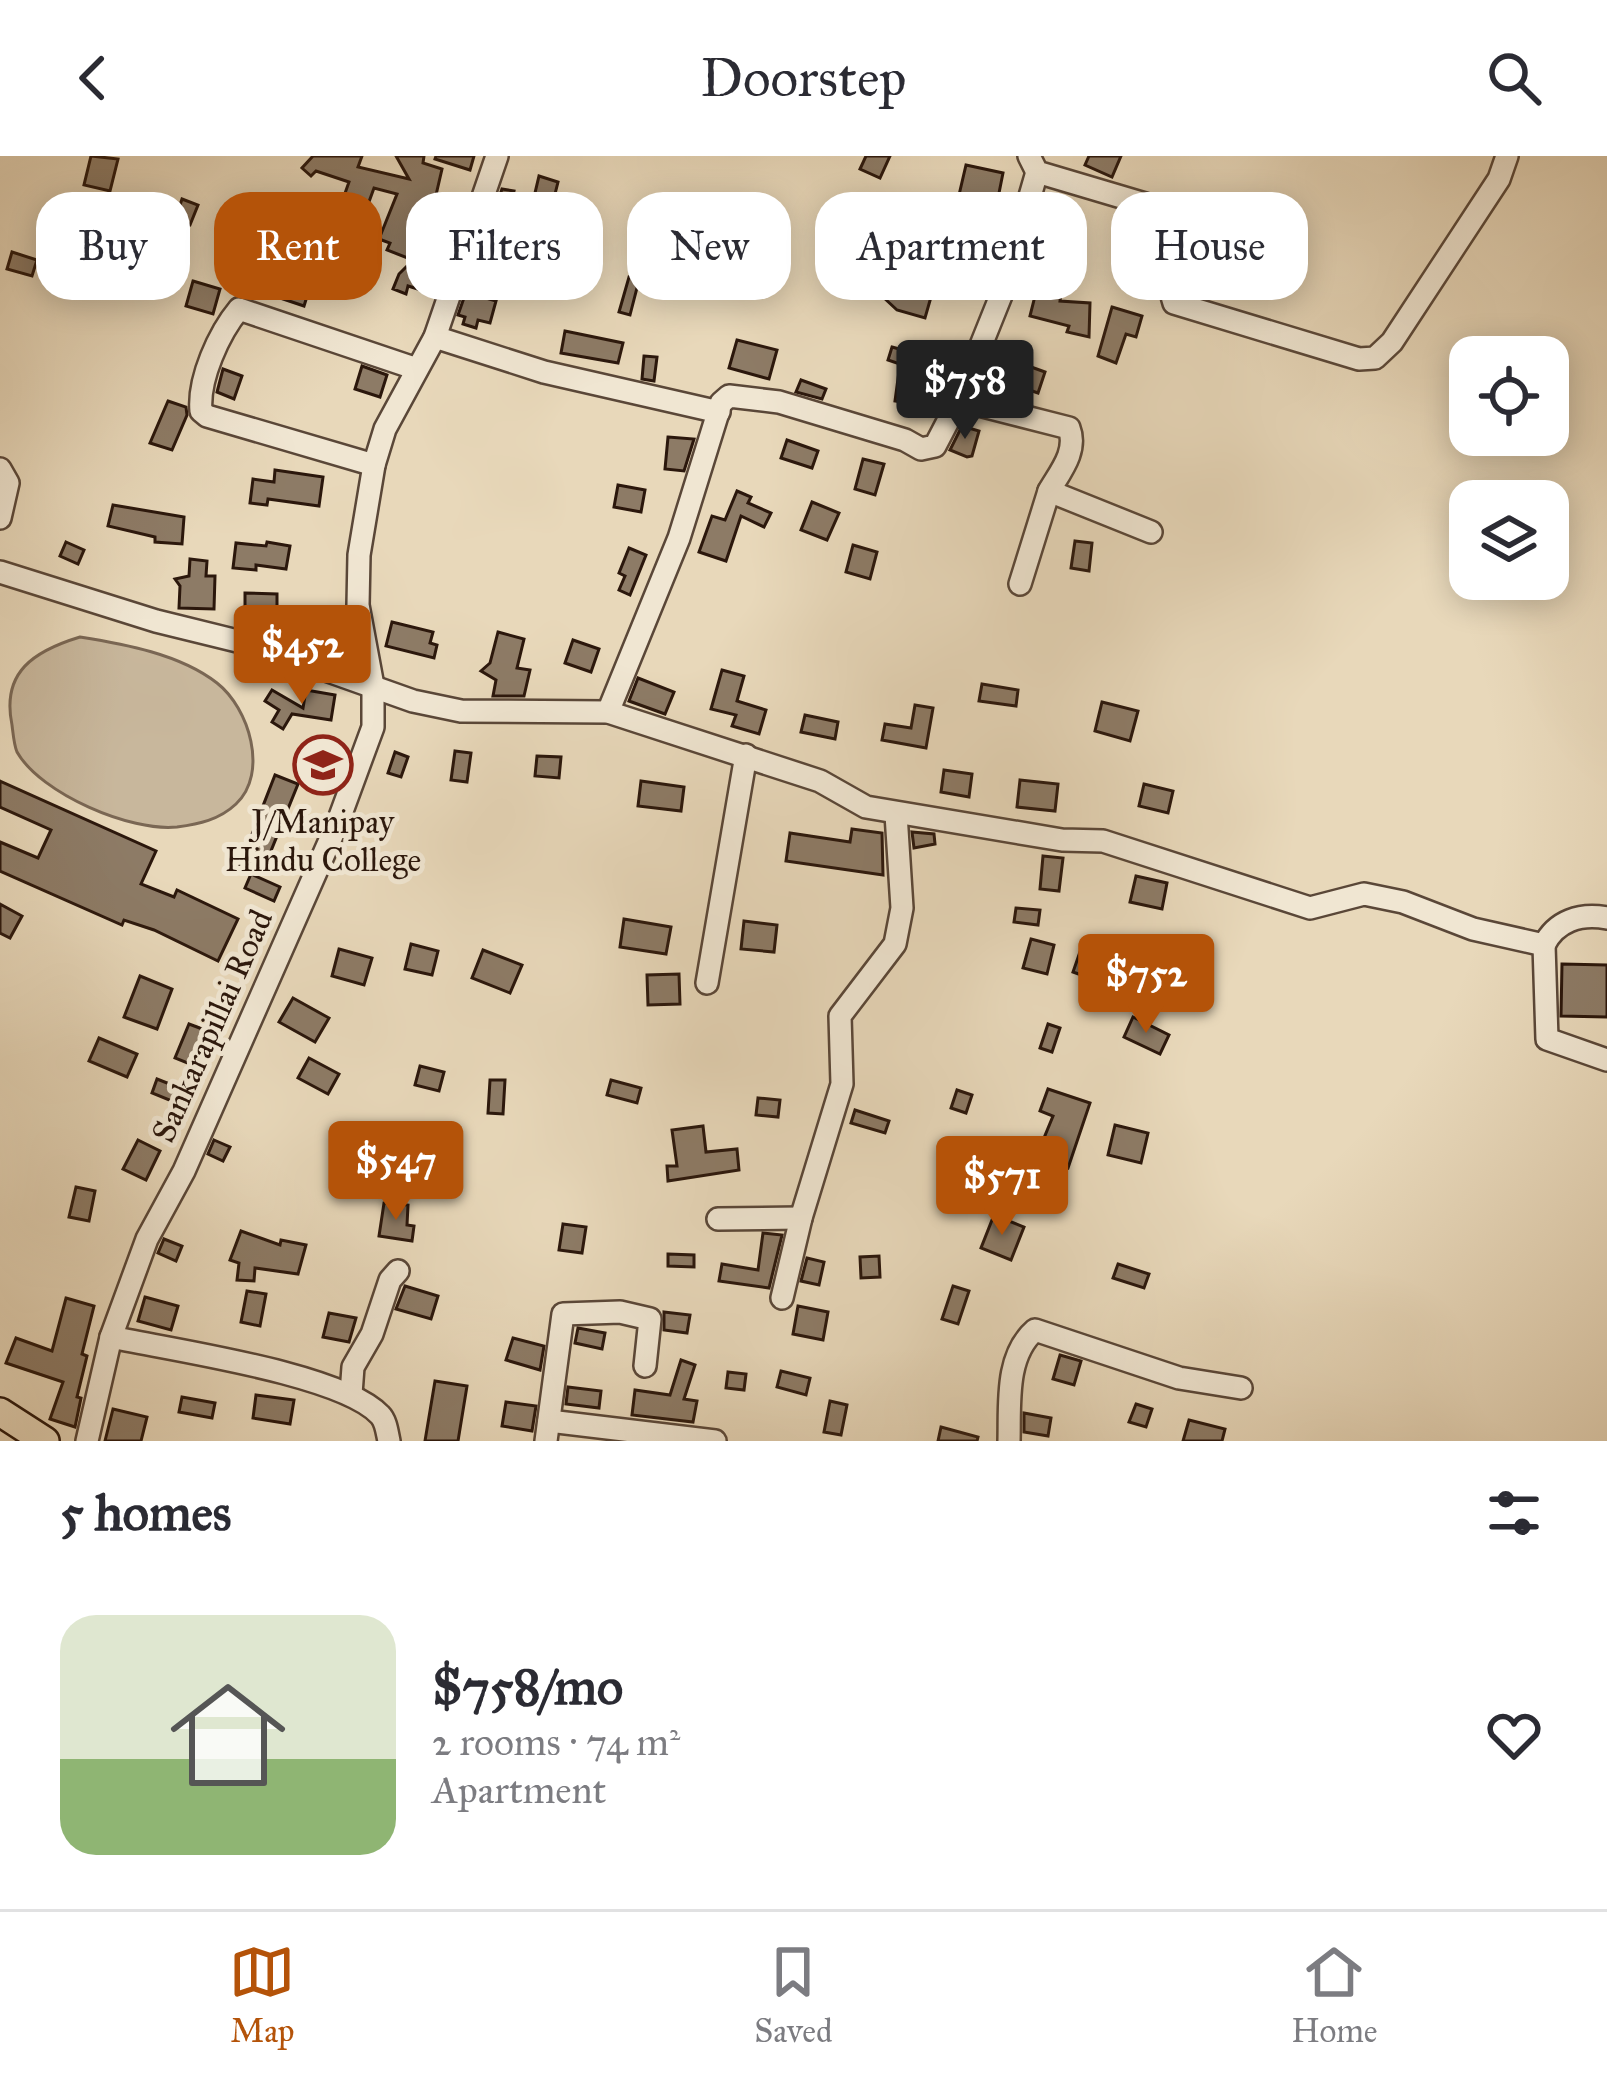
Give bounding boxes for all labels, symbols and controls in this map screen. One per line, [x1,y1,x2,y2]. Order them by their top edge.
icon: back [60,45,126,111]
text: Doorstep [700,45,907,111]
icon: search [1481,45,1547,111]
chip: Buy [36,192,190,300]
chip: Rent [214,192,382,300]
chip: Filters [406,192,603,300]
chip: New [627,192,791,300]
chip: Apartment [815,192,1087,300]
chip: House [1111,192,1308,300]
map controls [1449,336,1569,600]
button: locate [1449,336,1569,456]
pin: $758 [894,340,1036,442]
text: $758 [923,355,1007,403]
button: layers [1449,480,1569,600]
pin: $452 [231,605,373,707]
text: $452 [261,620,343,668]
school or university icon: J/Manipay Hindu College [292,734,354,796]
place label: J/Manipay Hindu College [225,802,421,880]
street label: Sankarapillai Road [143,903,281,1148]
pin: $752 [1075,934,1217,1036]
text: $752 [1105,949,1187,997]
pin: $547 [325,1121,467,1223]
text: $547 [355,1136,437,1184]
pin: $571 [931,1136,1073,1238]
text: $571 [963,1151,1041,1199]
icon: filters [1481,1480,1547,1546]
text: 5 homes [60,1482,231,1544]
text: $758/mo [432,1656,623,1718]
icon: home [156,1663,300,1807]
icon: heart [1481,1702,1547,1768]
text: 2 rooms · 74 m² [432,1718,680,1766]
text: Apartment [432,1766,606,1814]
tab: Map [229,1939,295,2051]
tab: Saved [754,1939,833,2051]
tab: Home [1291,1939,1378,2051]

